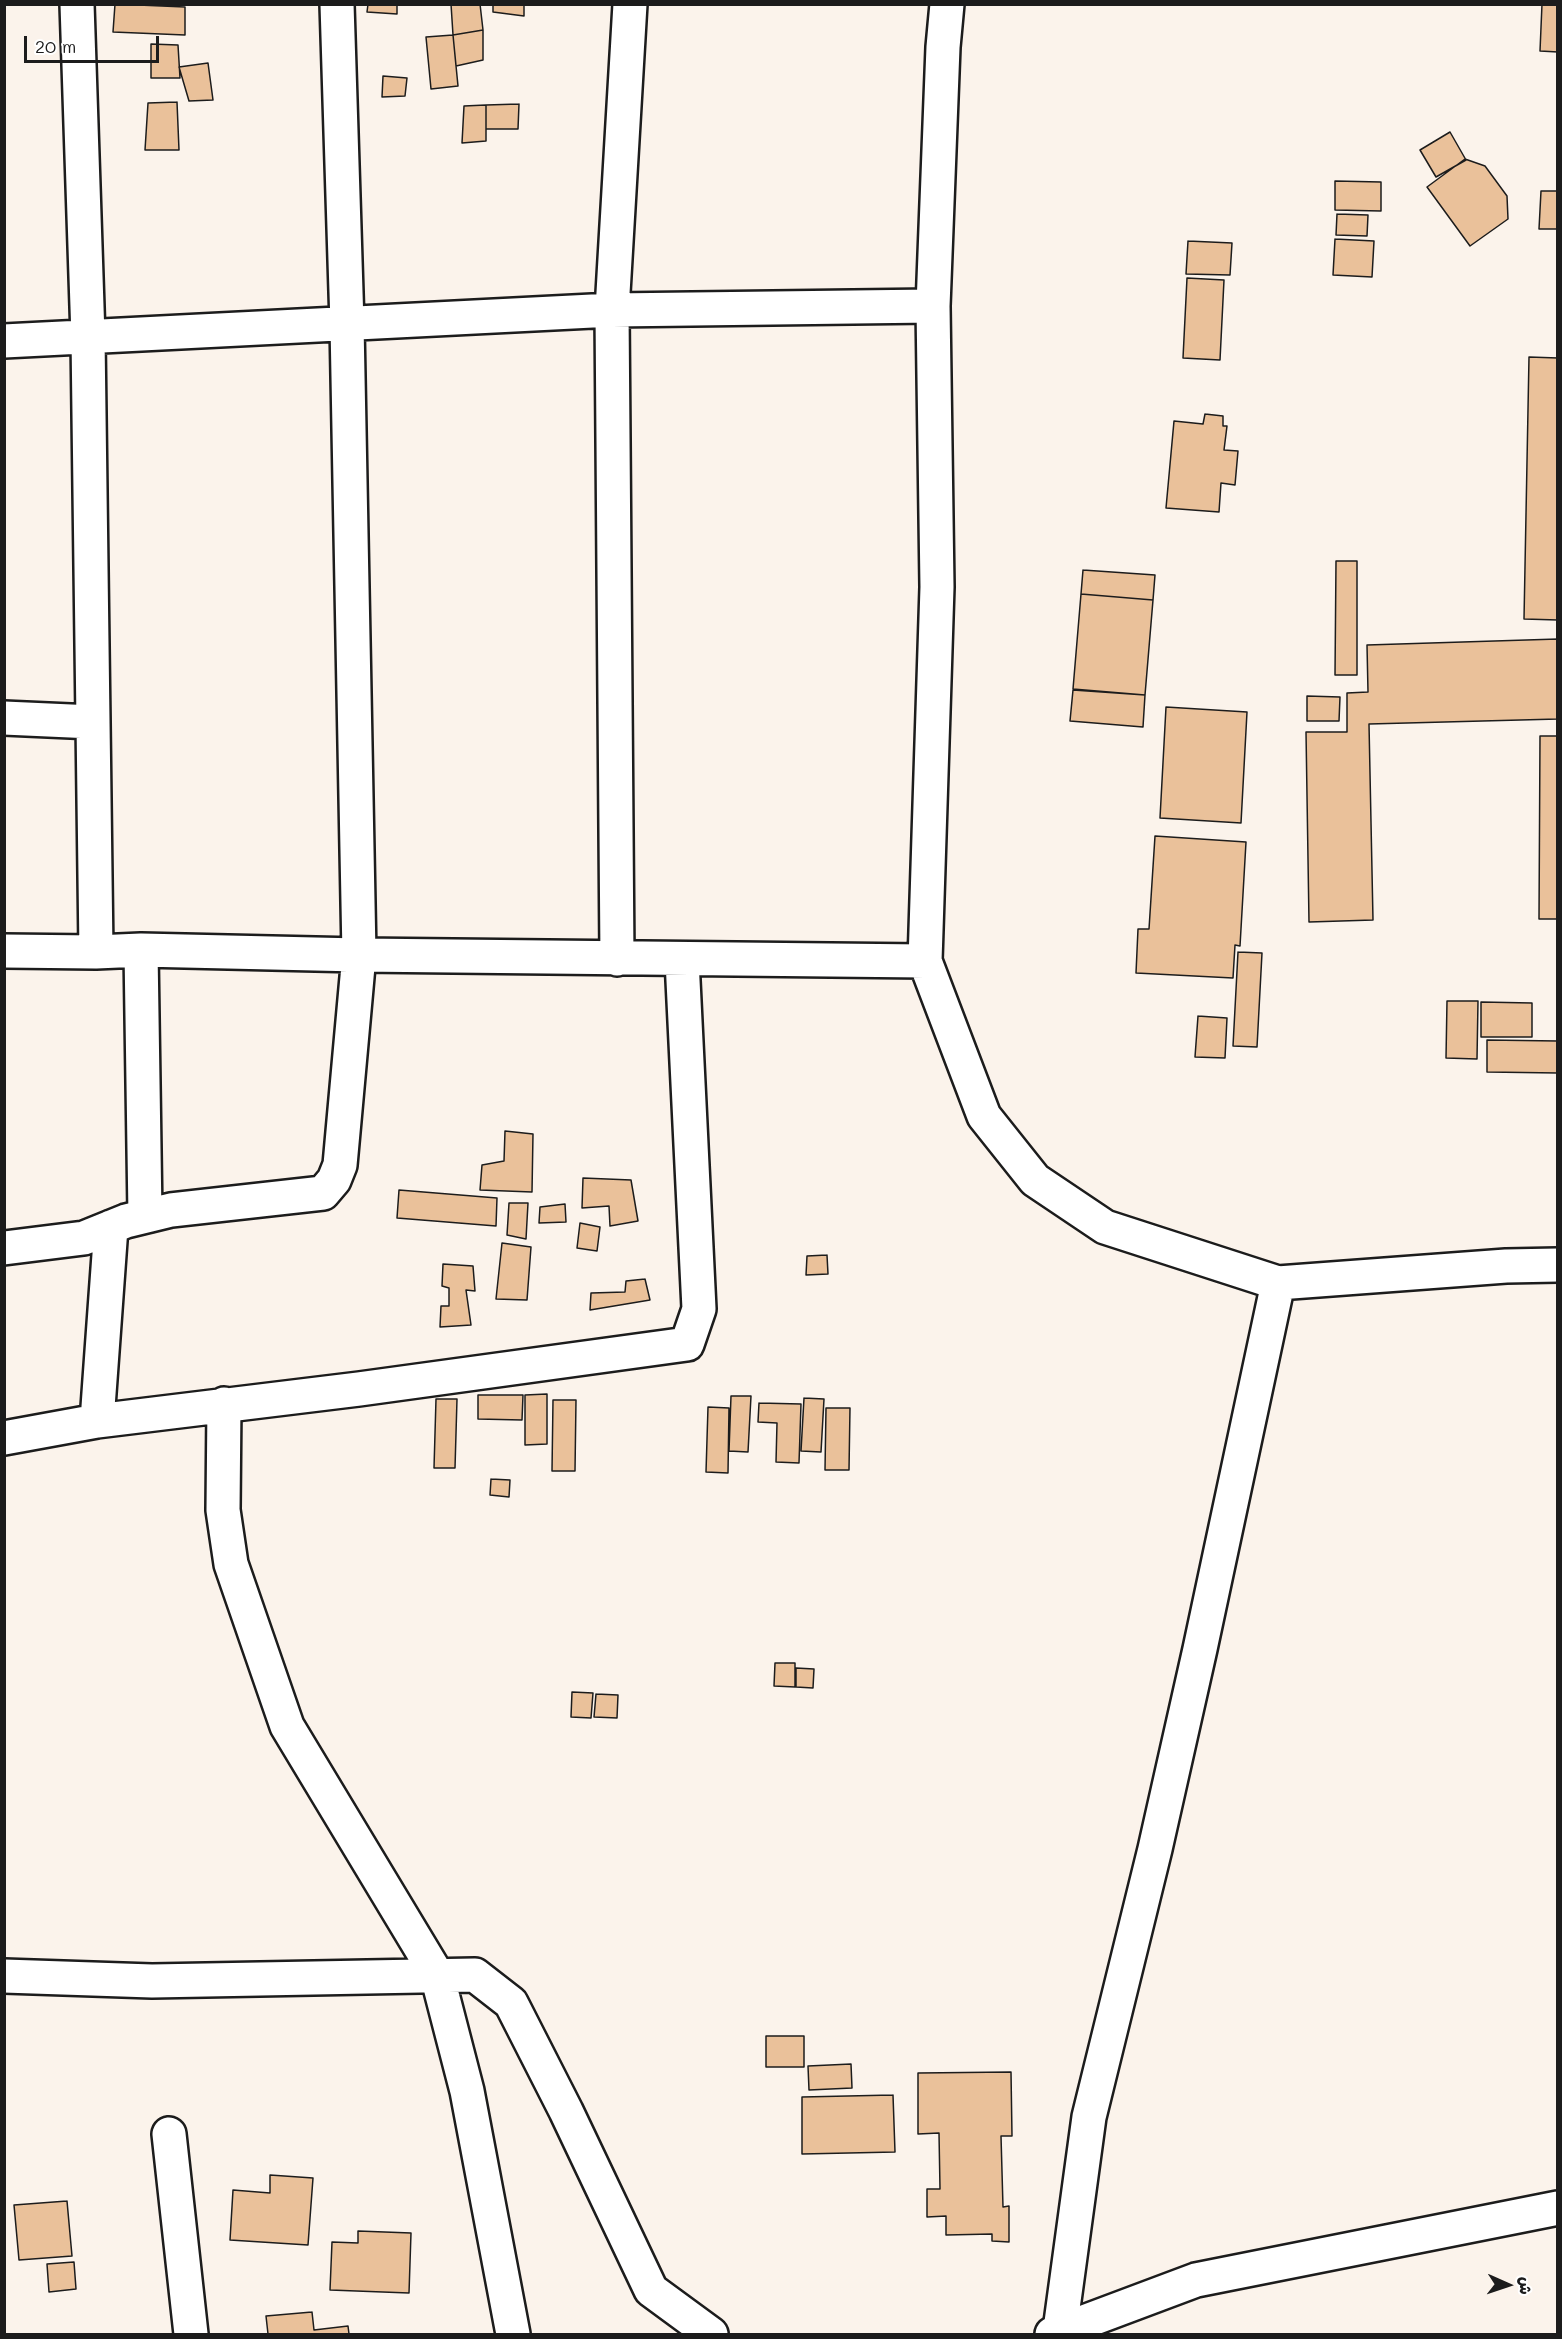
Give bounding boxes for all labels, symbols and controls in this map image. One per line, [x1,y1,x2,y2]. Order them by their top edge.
scale bar [27,24,162,62]
text: 20 m [35,34,76,58]
north arrow [1478,2255,1538,2315]
text: ش [1516,2277,1537,2295]

